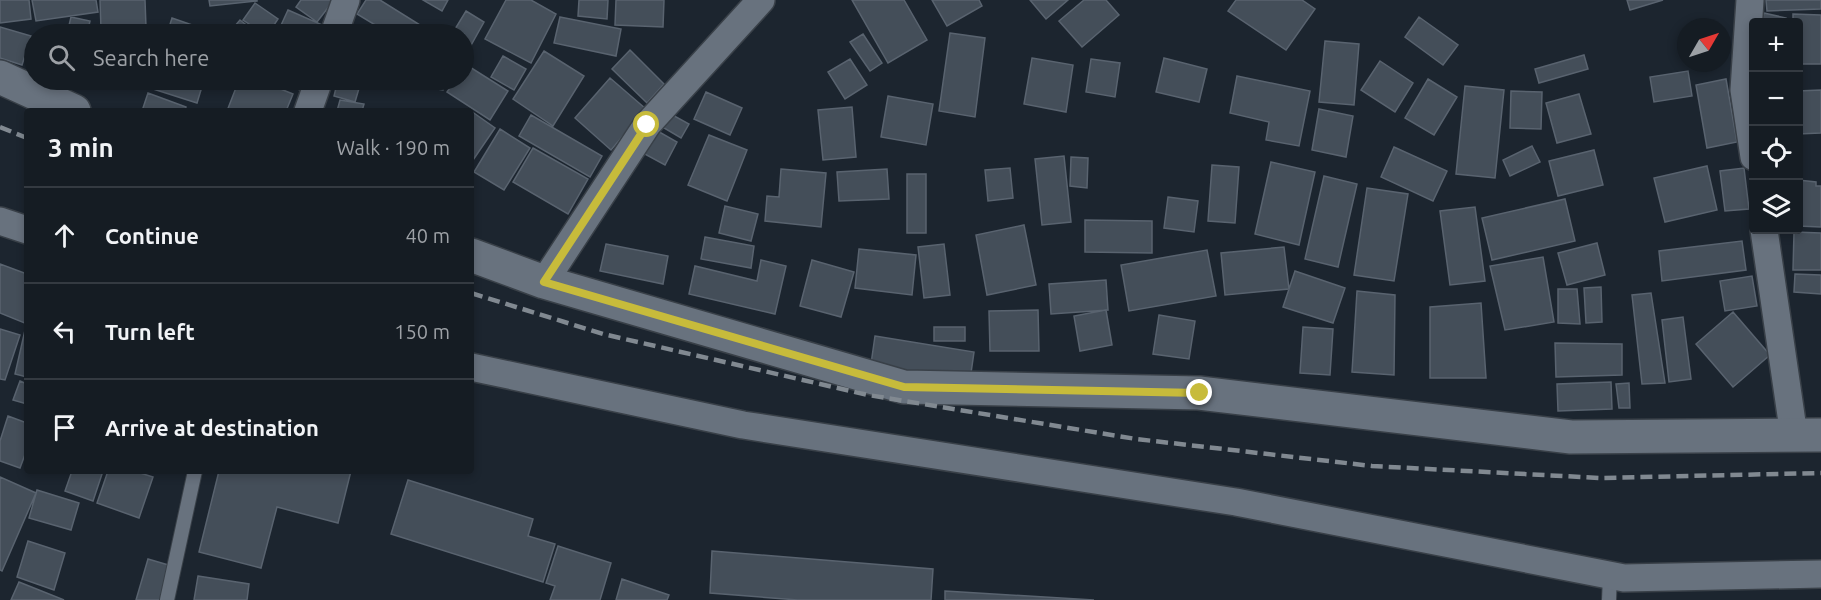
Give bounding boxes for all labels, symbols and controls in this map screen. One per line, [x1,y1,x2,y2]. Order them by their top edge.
north arrow [1677,18,1731,72]
map controls [1749,18,1803,234]
button: + [1749,18,1803,72]
search box [24,24,474,90]
icon: search [45,41,78,74]
text: Search here [93,45,209,70]
button: − [1749,72,1803,126]
route start [633,111,659,137]
button: locate [1749,126,1803,180]
text: 3 min [48,133,114,162]
text: Walk · 190 m [337,136,450,159]
button: layers [1749,180,1803,234]
icon: ahead [48,219,81,252]
text: Continue [105,223,199,248]
text: 40 m [406,224,450,247]
icon: left [48,315,81,348]
text: Turn left [105,319,195,344]
text: 150 m [394,320,450,343]
route end [1186,379,1212,405]
icon: arrive [48,411,81,444]
text: Arrive at destination [105,415,319,440]

